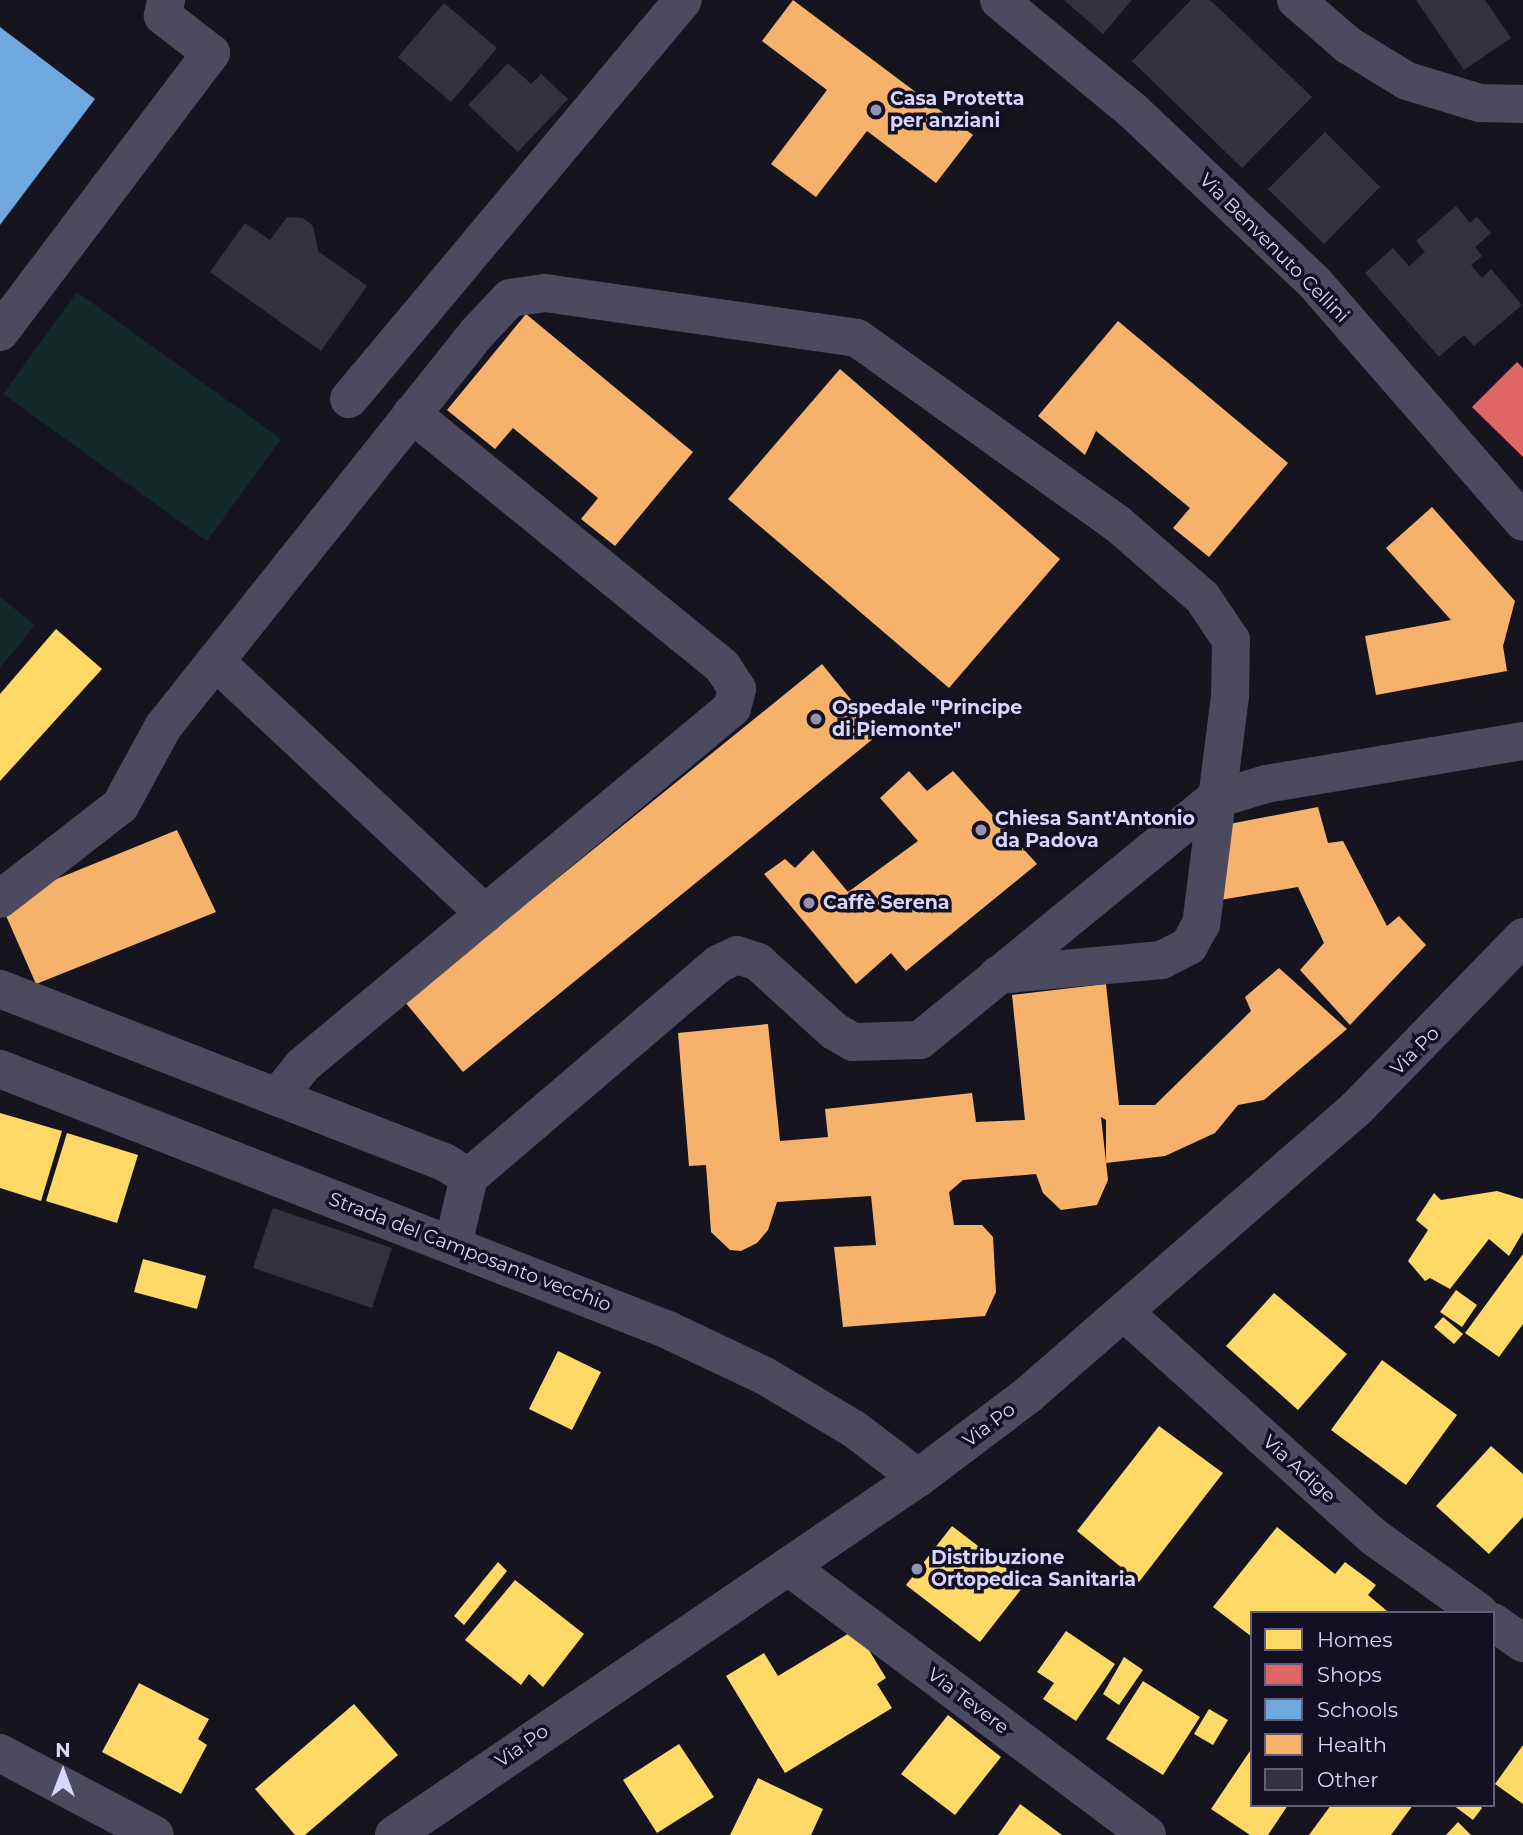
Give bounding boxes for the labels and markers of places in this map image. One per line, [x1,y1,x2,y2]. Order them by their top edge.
place label: Casa Protetta per anziani [890,88,1024,132]
marker: Casa Protetta per anziani [868,102,884,118]
place label: Ospedale "Principe di Piemonte" [832,697,1022,741]
marker: Ospedale "Principe di Piemonte" [806,709,826,729]
place label: Chiesa Sant'Antonio da Padova [995,808,1195,852]
marker: Chiesa Sant'Antonio da Padova [973,822,989,838]
place label: Caffè Serena [823,892,949,914]
marker: Caffè Serena [801,895,817,911]
place label: Distribuzione Ortopedica Sanitaria [931,1547,1136,1591]
marker: Distribuzione Ortopedica Sanitaria [909,1561,925,1577]

